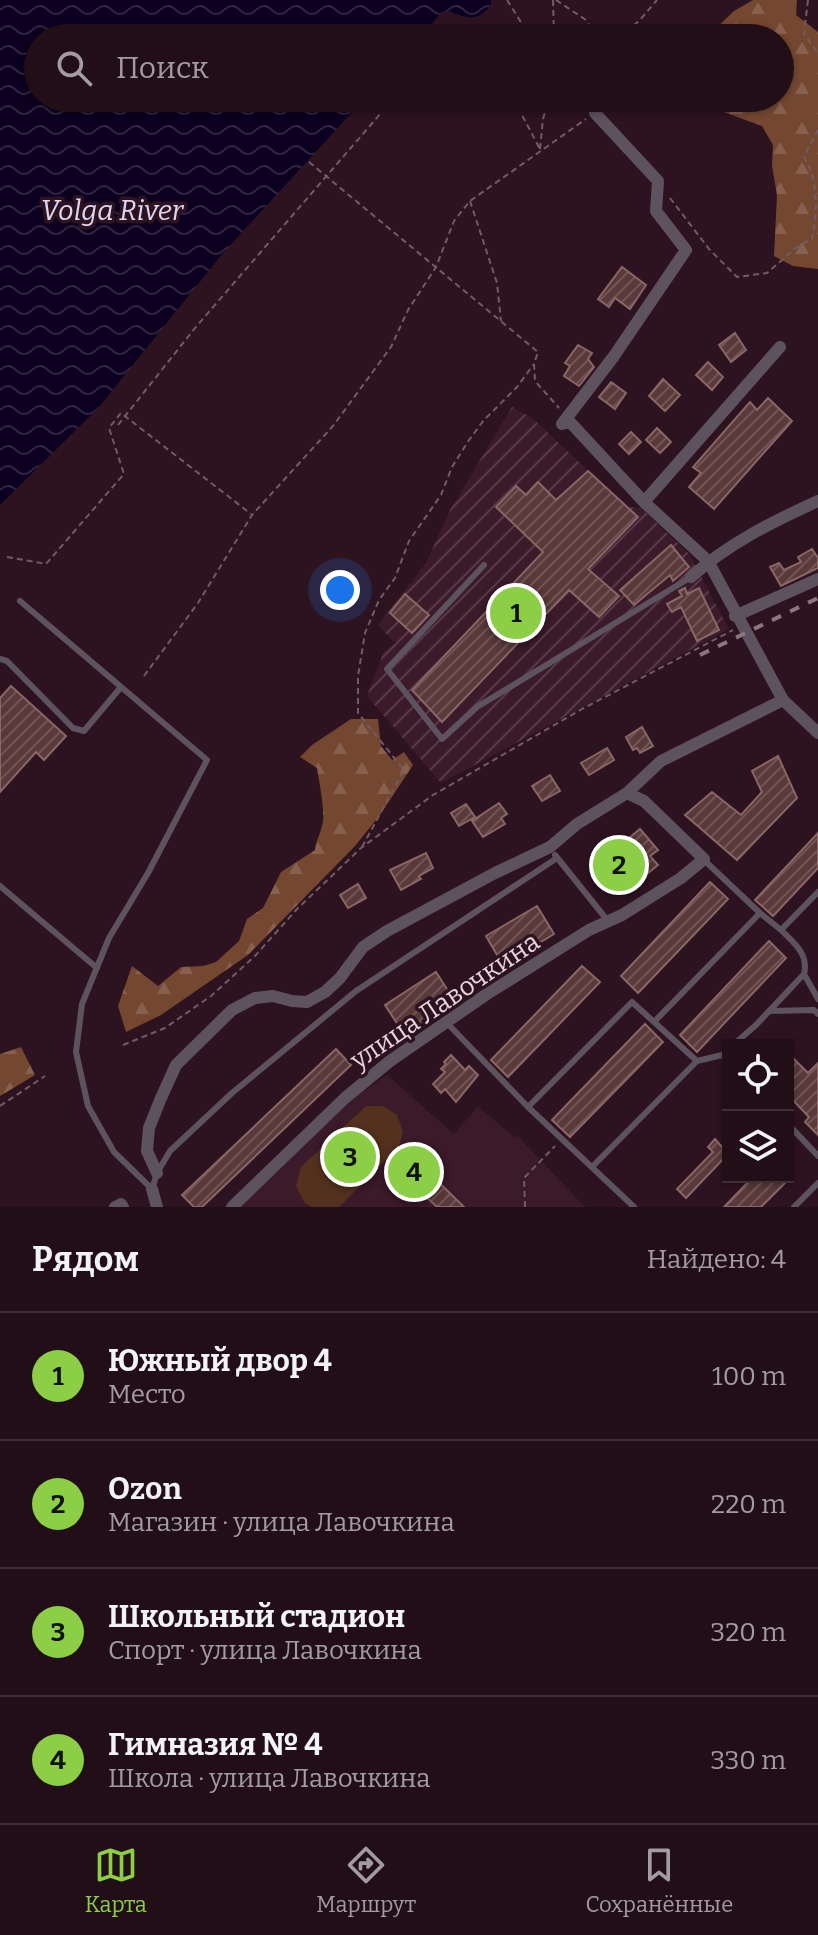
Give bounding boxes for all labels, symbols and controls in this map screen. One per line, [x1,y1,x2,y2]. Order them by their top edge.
search box [24,24,794,112]
icon: search [52,46,96,90]
text: Поиск [116,50,209,86]
water label: Volga River [41,194,185,227]
your location [320,570,360,610]
pin: 1 [490,583,542,643]
pin: 2 [593,835,645,895]
street label: улица Лавочкина [344,926,545,1076]
map controls [722,1039,794,1183]
button: locate [722,1039,794,1111]
button: layers [722,1111,794,1183]
pin: 3 [324,1127,376,1187]
pin: 4 [388,1142,440,1202]
text: Рядом [32,1239,139,1280]
text: Найдено: 4 [647,1244,786,1275]
text: Южный двор 4 [108,1343,332,1379]
text: 1 [52,1361,64,1392]
text: 100 m [712,1361,786,1392]
text: Место [108,1379,186,1410]
text: Ozon [108,1471,182,1507]
text: 2 [51,1489,65,1520]
text: 220 m [711,1489,786,1520]
text: Магазин · улица Лавочкина [108,1507,455,1538]
text: Школьный стадион [108,1599,405,1635]
text: 3 [51,1617,65,1648]
text: 320 m [710,1617,786,1648]
text: Спорт · улица Лавочкина [108,1635,422,1666]
text: Гимназия № 4 [108,1727,323,1763]
text: 4 [50,1745,66,1776]
text: 330 m [710,1745,786,1776]
text: Школа · улица Лавочкина [108,1763,431,1794]
tab: Карта [85,1843,147,1918]
tab: Маршрут [316,1843,416,1918]
tab: Сохранённые [585,1843,733,1918]

